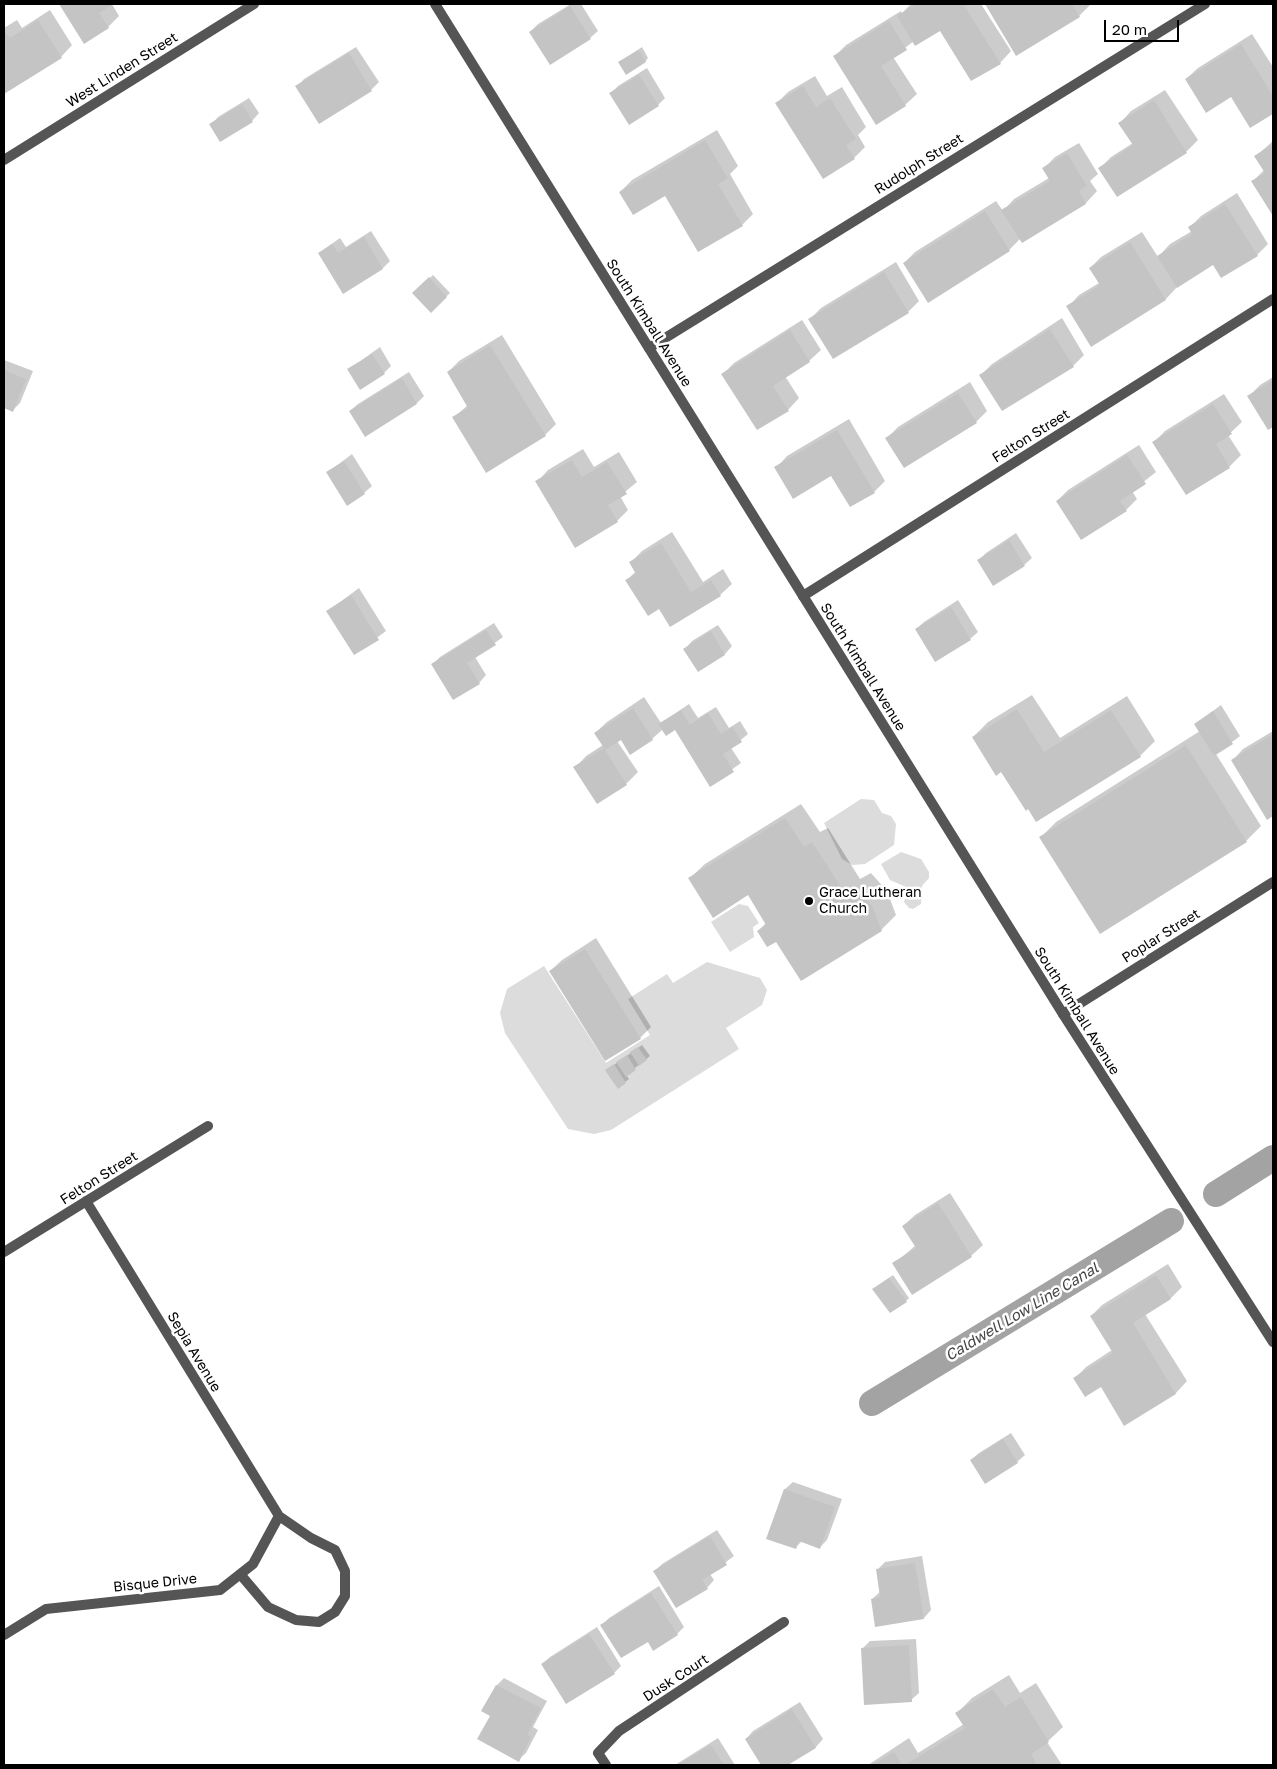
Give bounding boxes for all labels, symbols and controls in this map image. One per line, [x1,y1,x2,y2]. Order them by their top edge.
scale bar [1107,10,1182,42]
text: 20 m [1112,20,1147,38]
street label: West Linden Street [63,29,181,111]
street label: Rudolph Street [872,130,966,198]
street label: South Kimball Avenue [603,256,695,390]
street label: Felton Street [989,406,1073,466]
street label: South Kimball Avenue [817,600,909,734]
place label: Grace Lutheran Church [819,885,922,918]
marker: Grace Lutheran Church [803,895,815,907]
street label: Poplar Street [1119,905,1203,967]
street label: South Kimball Avenue [1031,944,1123,1078]
street label: Felton Street [57,1148,141,1208]
water label: Caldwell Low Line Canal [942,1259,1102,1365]
street label: Sepia Avenue [164,1309,224,1395]
street label: Bisque Drive [112,1570,198,1596]
street label: Dusk Court [640,1651,712,1705]

